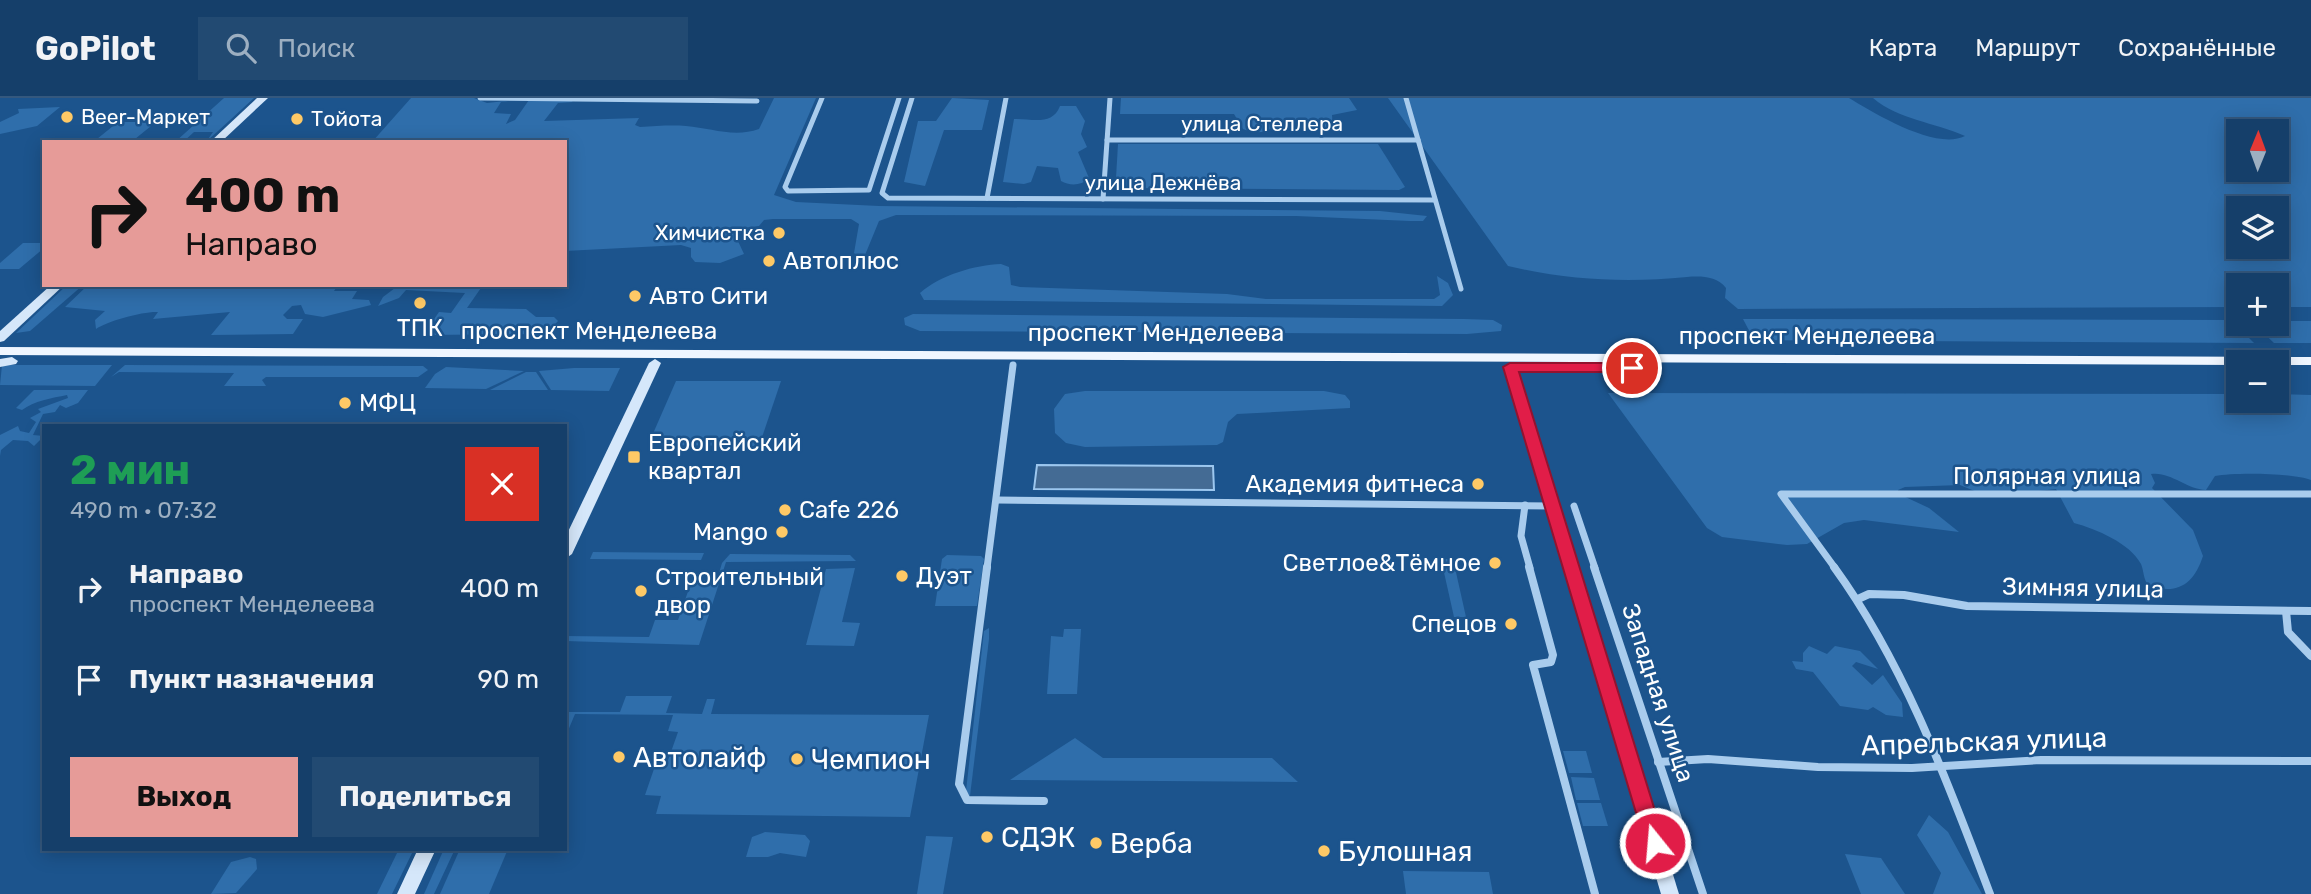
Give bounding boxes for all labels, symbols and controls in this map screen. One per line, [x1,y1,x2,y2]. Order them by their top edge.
search box [198,17,688,80]
text: GoPilot [35,29,156,68]
icon: search [222,29,260,67]
text: Поиск [278,33,355,64]
text: Карта [1869,34,1937,62]
text: Маршрут [1975,34,2080,62]
text: Сохранённые [2118,34,2276,62]
place label: Beer-Маркет [81,104,210,129]
place label: Тойота [311,106,382,131]
marker: Beer-Маркет [59,109,75,125]
marker: Тойота [289,111,305,127]
street label: улица Стеллера [1181,111,1343,136]
north arrow [2226,119,2289,182]
map controls [2226,119,2289,413]
text: 400 m [185,166,340,224]
icon: right [70,168,161,259]
street label: улица Дежнёва [1085,170,1241,195]
button: layers [2226,196,2289,259]
place label: Химчистка [655,220,765,245]
text: Направо [185,225,318,263]
marker: Химчистка [771,225,787,241]
place label: Автоплюс [783,247,899,275]
marker: Автоплюс [761,253,777,269]
button: + [2226,273,2289,336]
place label: Авто Сити [649,282,768,310]
marker: Авто Сити [627,288,643,304]
marker: ТПК [412,295,428,311]
place label: ТПК [397,314,443,342]
street label: проспект Менделеева [461,317,717,345]
street label: проспект Менделеева [1028,319,1284,347]
street label: проспект Менделеева [1679,322,1935,350]
pin [1602,338,1662,398]
icon: arrive [1613,349,1651,387]
button: − [2226,350,2289,413]
place label: МФЦ [359,389,416,417]
marker: МФЦ [337,395,353,411]
place label: Европейский квартал [648,429,802,485]
text: 2 мин [70,445,190,495]
button: close [465,447,539,521]
marker: Европейский квартал [626,449,642,465]
street label: Полярная улица [1953,462,2141,490]
place label: Академия фитнеса [1245,470,1464,498]
marker: Академия фитнеса [1470,476,1486,492]
text: 490 m · 07:32 [70,496,217,524]
place label: Cafe 226 [799,496,899,524]
marker: Cafe 226 [777,502,793,518]
place label: Mango [693,518,768,546]
marker: Mango [774,524,790,540]
place label: Светлое&Тёмное [1282,549,1481,577]
marker: Светлое&Тёмное [1487,555,1503,571]
text: Направо [129,559,243,590]
place label: Дуэт [916,562,972,590]
place label: Строительный двор [655,563,824,619]
marker: Дуэт [894,568,910,584]
icon: right [70,570,108,608]
text: 400 m [460,573,539,604]
street label: Зимняя улица [2002,573,2164,603]
marker: Строительный двор [633,583,649,599]
text: проспект Менделеева [129,590,375,618]
street label: Западная улица [1616,600,1700,786]
place label: Спецов [1411,610,1497,638]
marker: Спецов [1503,616,1519,632]
icon: arrive [70,661,108,699]
text: Пункт назначения [129,664,374,695]
text: 90 m [478,664,539,695]
street label: Апрельская улица [1860,721,2108,762]
place label: Автолайф [633,741,766,774]
place label: Чемпион [811,743,931,776]
marker: Автолайф [611,749,627,765]
marker: Чемпион [789,751,805,767]
button: Выход [70,757,298,837]
button: Поделиться [312,757,539,837]
position arrow [1618,806,1692,880]
place label: СДЭК [1001,821,1075,854]
place label: Верба [1110,827,1193,860]
marker: СДЭК [979,829,995,845]
marker: Верба [1088,835,1104,851]
place label: Булошная [1338,835,1473,868]
marker: Булошная [1316,843,1332,859]

